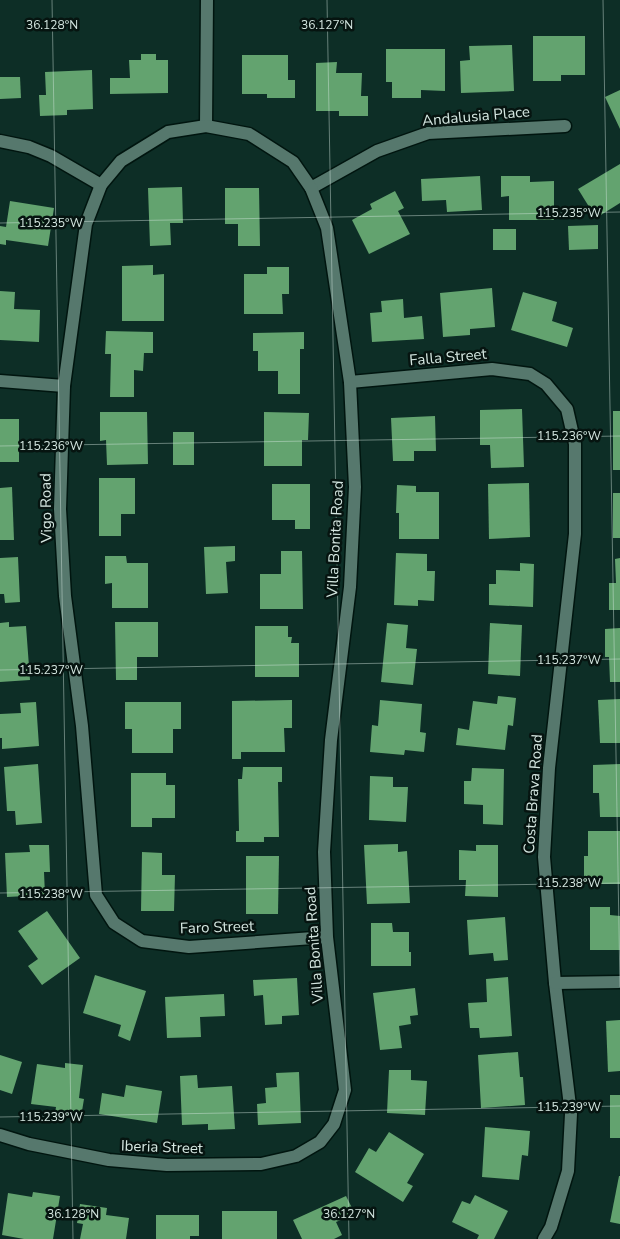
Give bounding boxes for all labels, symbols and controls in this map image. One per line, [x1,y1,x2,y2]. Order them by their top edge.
text: 36.128°N [26,17,78,33]
text: 36.127°N [301,17,353,33]
street label: Andalusia Place [421,101,531,131]
text: 115.235°W [537,205,601,221]
text: 115.235°W [19,215,83,231]
street label: Falla Street [409,344,488,370]
text: 115.236°W [537,428,601,444]
text: 115.236°W [19,438,83,454]
street label: Vigo Road [35,473,57,544]
street label: Villa Bonita Road [322,480,348,599]
text: 115.237°W [537,652,601,668]
text: 115.237°W [19,662,83,678]
street label: Costa Brava Road [519,734,547,854]
text: 115.238°W [537,875,601,891]
text: 115.238°W [19,886,83,902]
street label: Villa Bonita Road [300,886,328,1005]
street label: Faro Street [180,916,255,938]
text: 115.239°W [537,1099,601,1115]
text: 115.239°W [19,1109,83,1125]
street label: Iberia Street [121,1136,204,1158]
text: 36.128°N [47,1206,99,1222]
text: 36.127°N [323,1206,375,1222]

